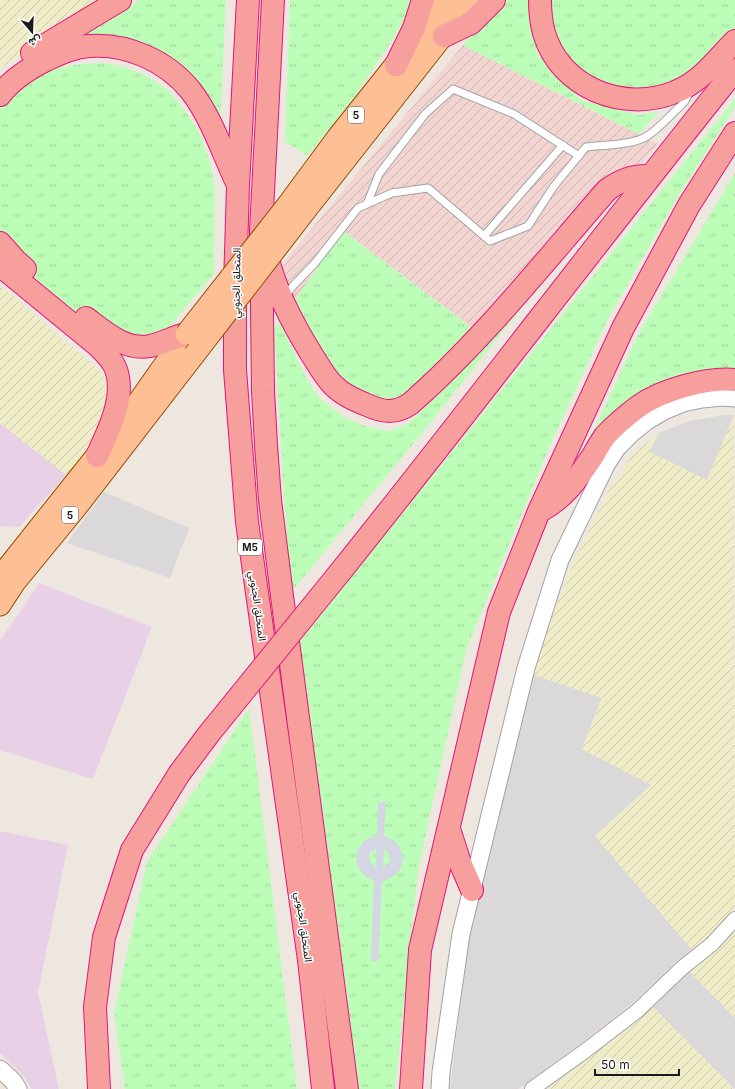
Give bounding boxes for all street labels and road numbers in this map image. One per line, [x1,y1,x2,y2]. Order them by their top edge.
road number: 5 [348,107,364,123]
street label: المتحلق الجنوبي [228,247,247,319]
road number: 5 [62,507,78,523]
road number: M5 [238,539,262,555]
street label: المتحلق الجنوبي [243,570,270,642]
street label: المتحلق الجنوبي [289,891,316,963]

